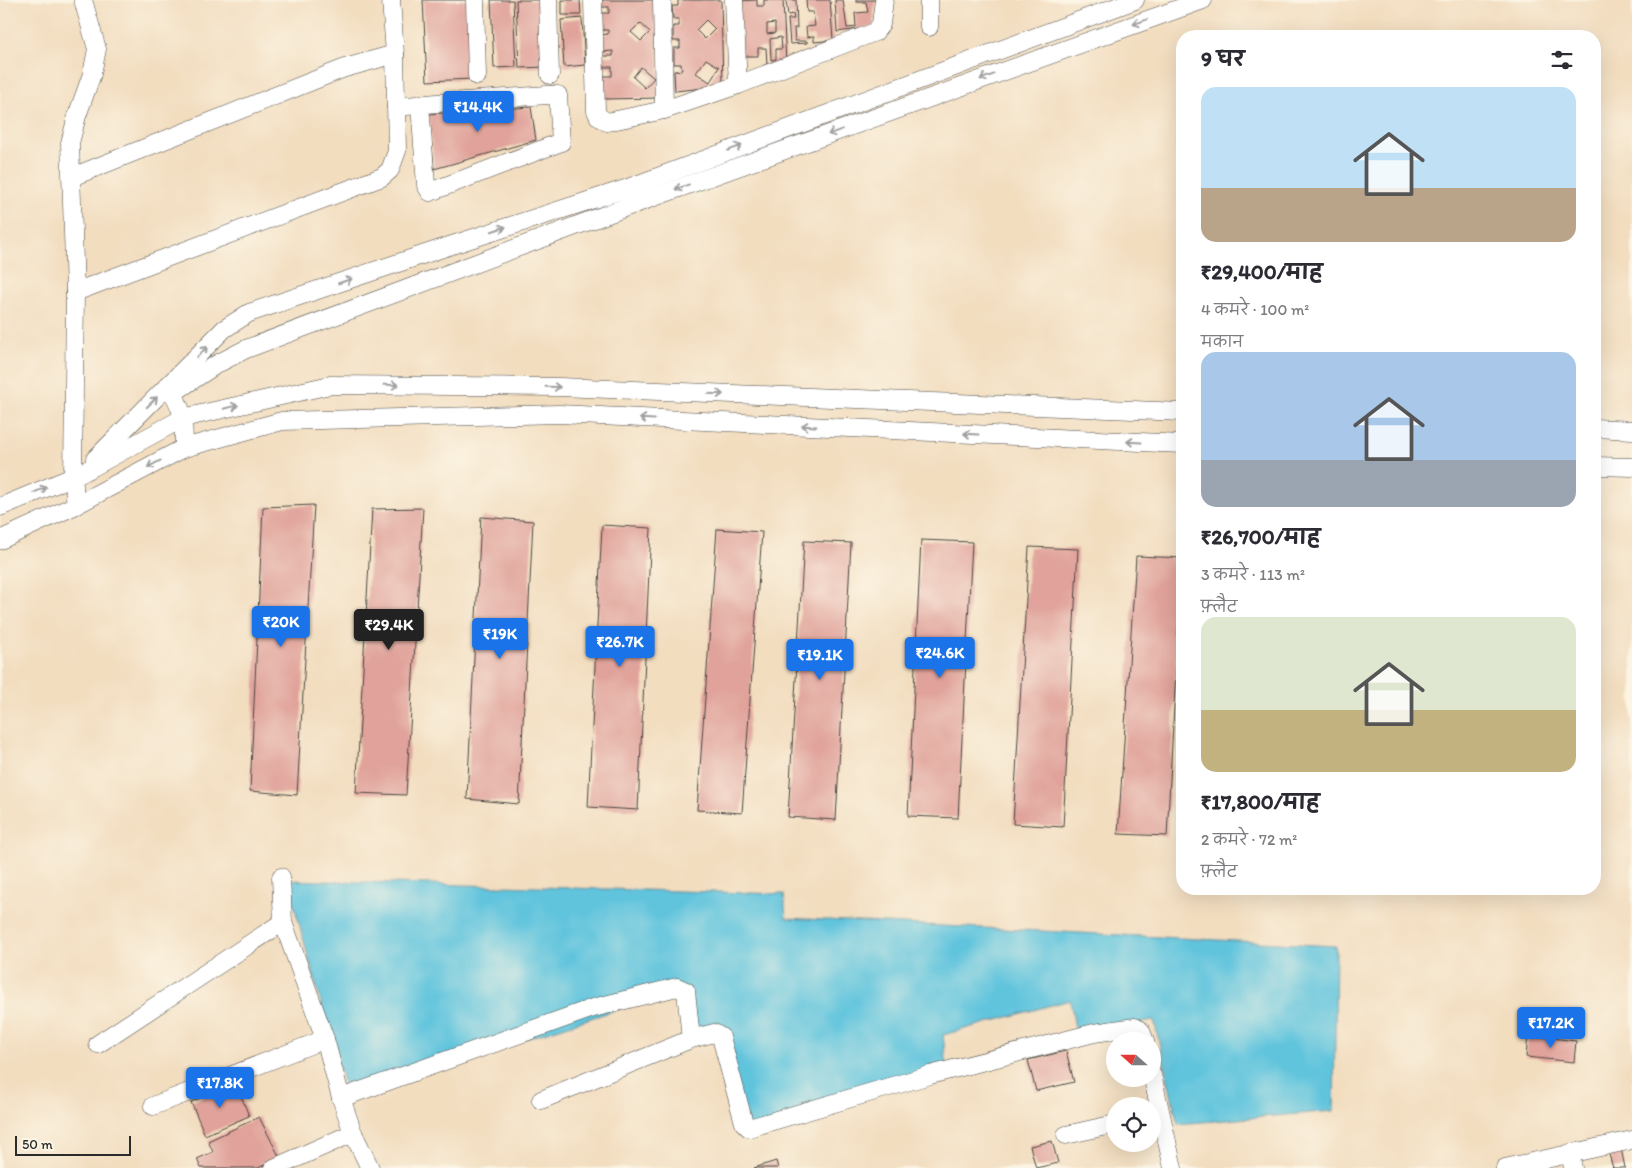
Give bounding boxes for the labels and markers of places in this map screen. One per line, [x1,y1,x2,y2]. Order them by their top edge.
pin: ₹14.4K [437,90,519,133]
pin: ₹20K [251,606,311,648]
pin: ₹29.4K [348,608,430,651]
pin: ₹19K [470,618,530,660]
pin: ₹26.7K [579,626,661,668]
pin: ₹24.6K [899,636,981,679]
pin: ₹19.1K [779,638,861,681]
pin: ₹17.2K [1510,1006,1592,1049]
pin: ₹17.8K [179,1066,261,1109]

